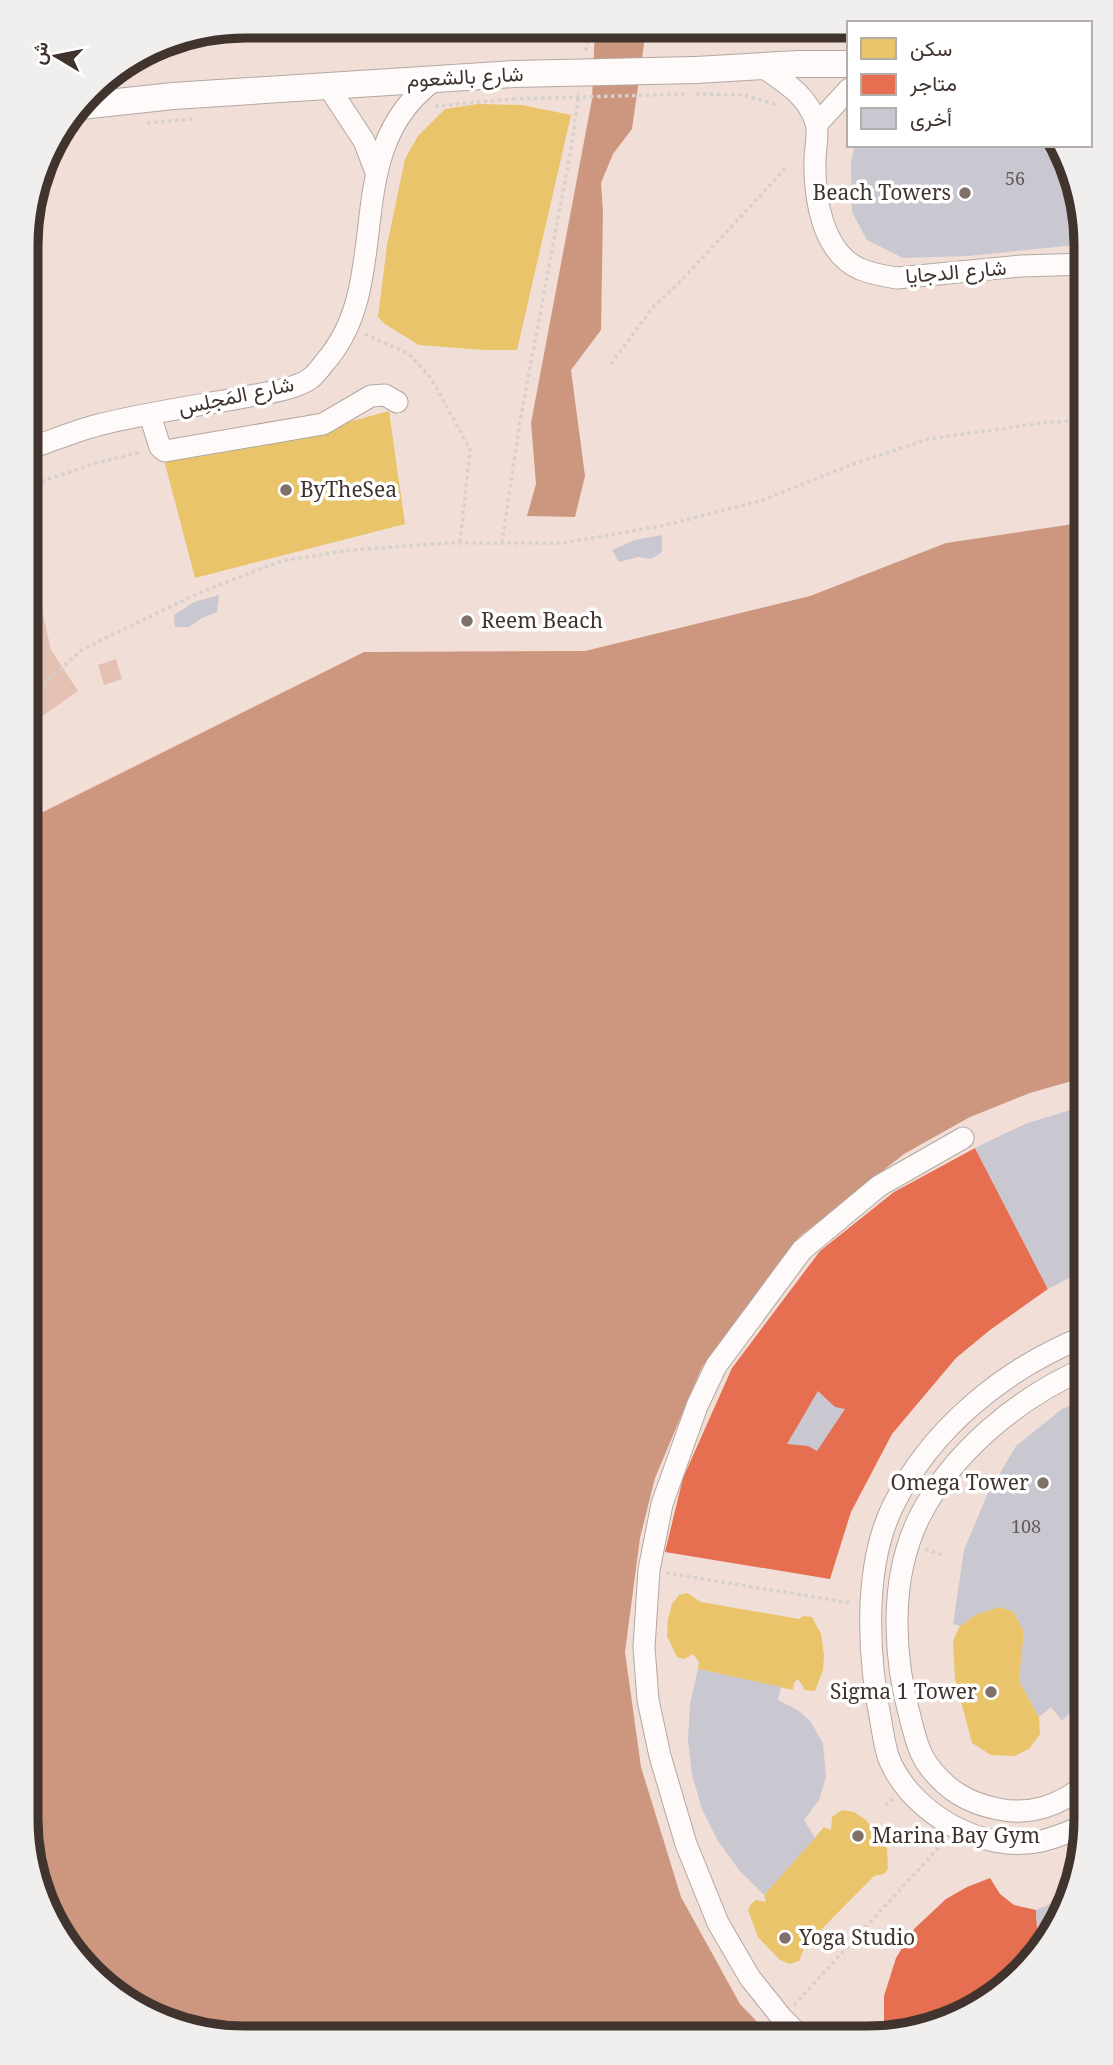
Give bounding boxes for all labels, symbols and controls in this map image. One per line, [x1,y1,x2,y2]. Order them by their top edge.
north arrow [21,21,91,91]
legend [847,21,1092,147]
text: سكن [910,34,952,62]
text: ش [24,39,54,67]
street label: شارع بالشعوم [406,59,524,94]
text: متاجر [909,69,957,97]
text: أخرى [910,104,952,132]
house number: 56 [1005,166,1025,190]
place label: Beach Towers [812,178,951,206]
marker: Beach Towers [957,185,973,201]
street label: شارع الدجايا [904,253,1008,290]
street label: شارع المَجلِس [175,369,296,422]
place label: ByTheSea [300,475,397,503]
marker: ByTheSea [278,482,294,498]
place label: Reem Beach [481,606,603,634]
marker: Reem Beach [459,613,475,629]
place label: Omega Tower [891,1468,1029,1496]
marker: Omega Tower [1035,1475,1051,1491]
house number: 108 [1011,1514,1041,1538]
place label: Sigma 1 Tower [830,1677,977,1705]
marker: Sigma 1 Tower [983,1684,999,1700]
place label: Marina Bay Gym [872,1821,1040,1849]
marker: Marina Bay Gym [850,1828,866,1844]
place label: Yoga Studio [798,1923,915,1951]
marker: Yoga Studio [777,1930,793,1946]

